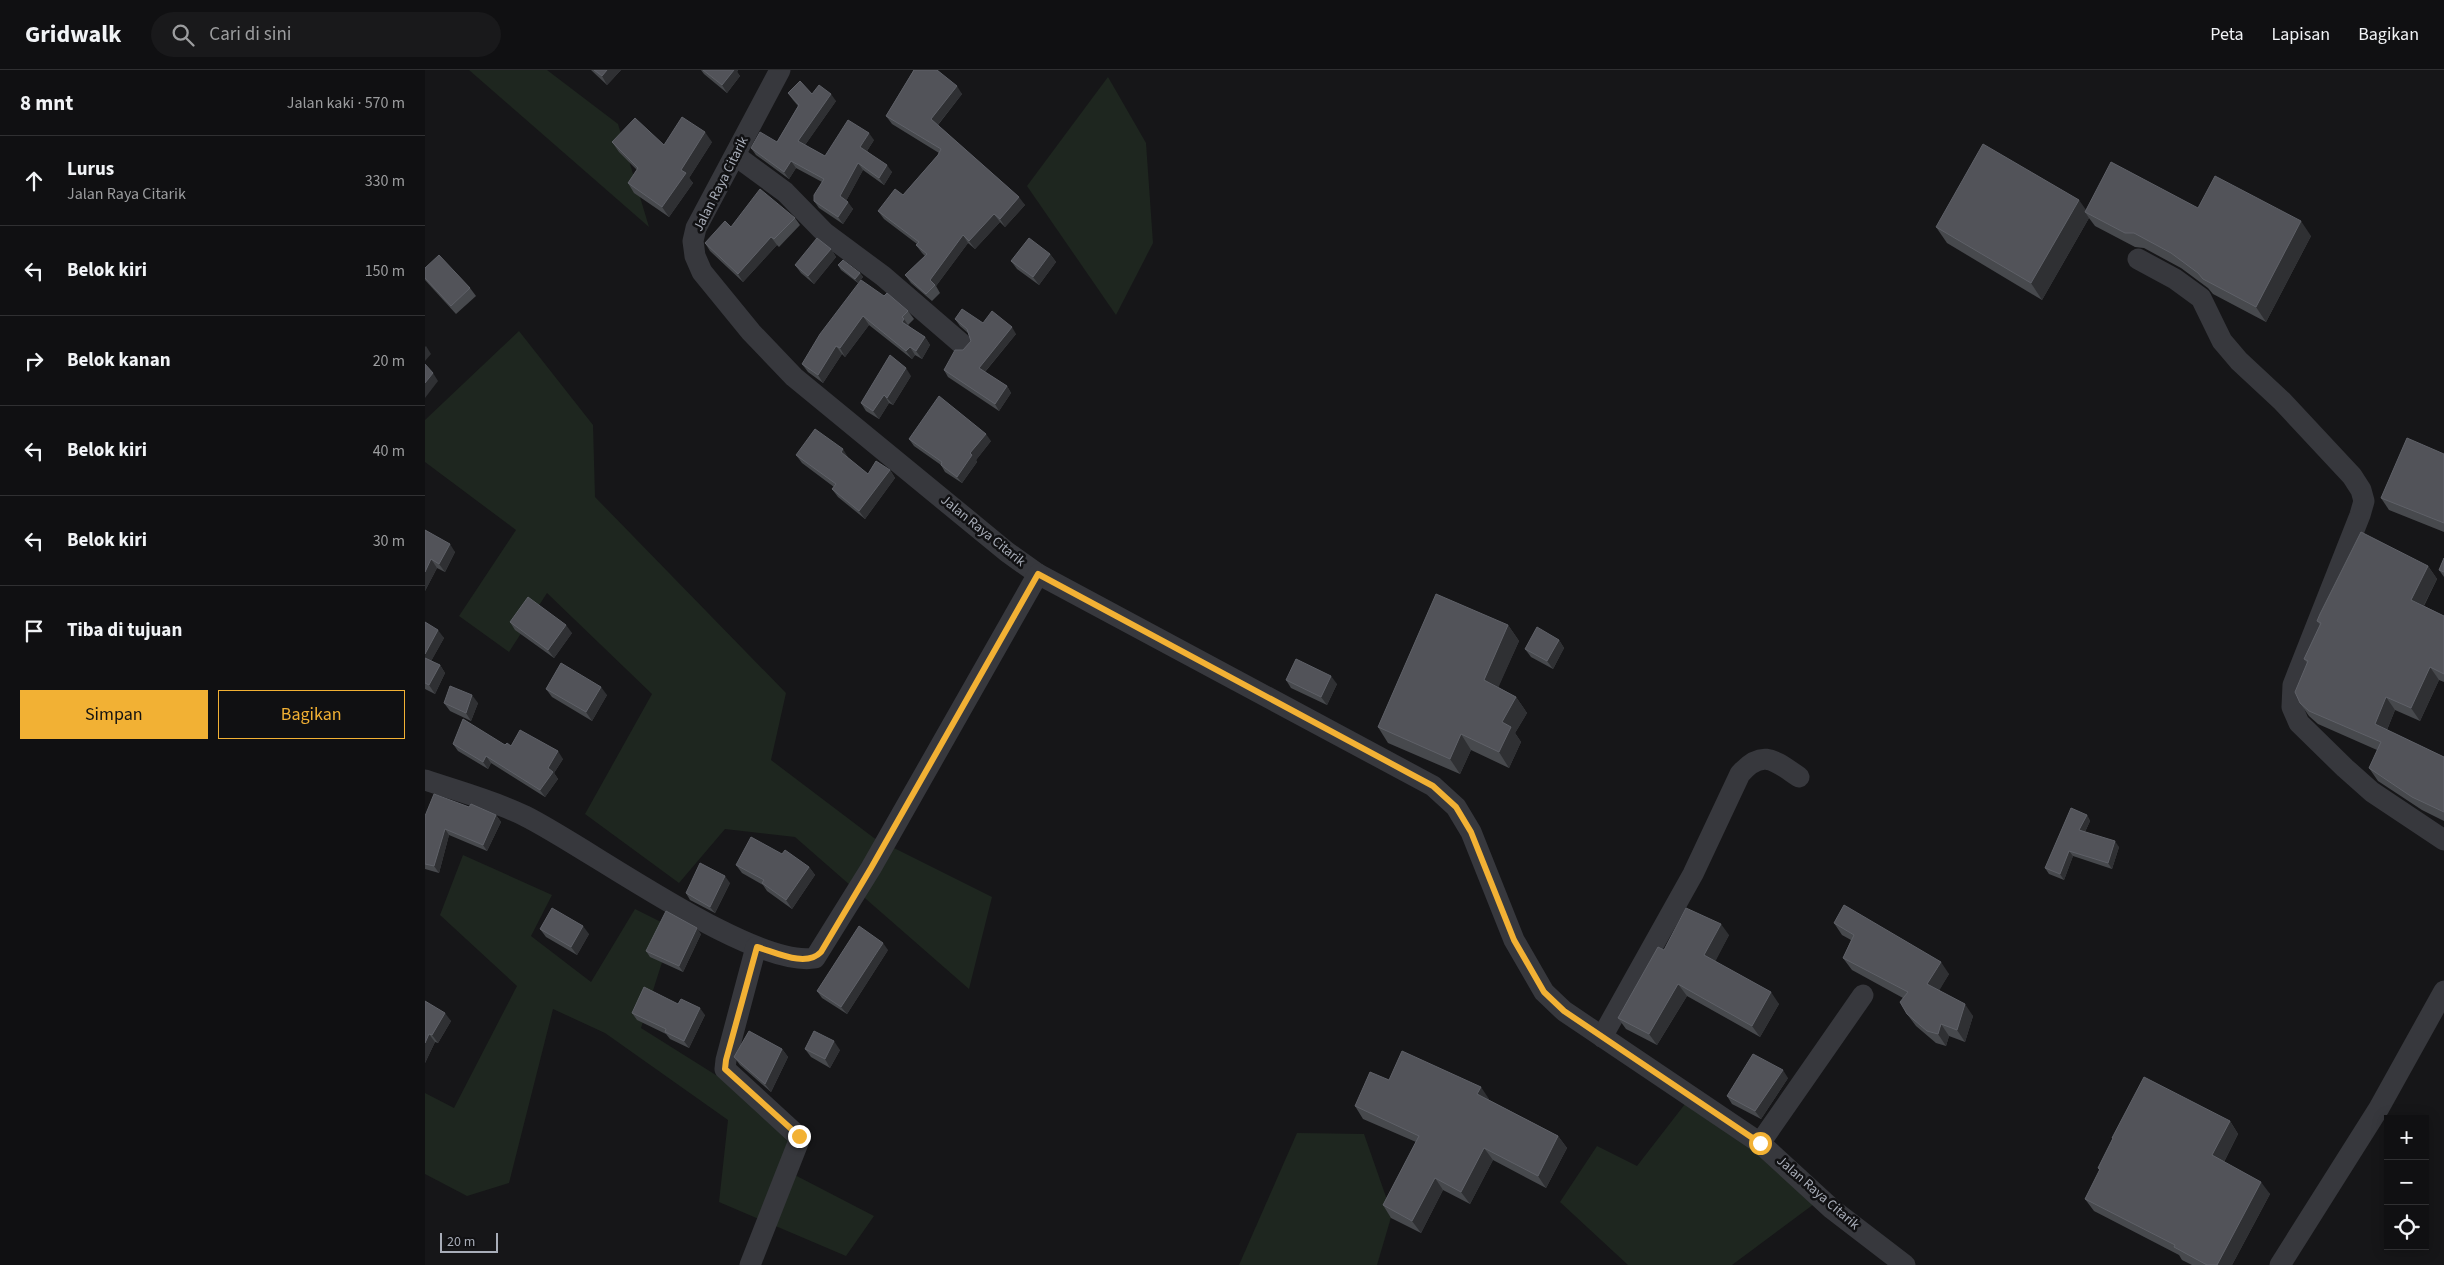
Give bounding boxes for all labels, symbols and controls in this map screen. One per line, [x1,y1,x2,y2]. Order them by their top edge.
search box [151,12,501,57]
text: Gridwalk [25,17,121,52]
icon: search [169,21,197,49]
text: Cari di sini [209,21,292,48]
text: Peta [2210,22,2243,47]
text: Lapisan [2271,22,2330,47]
text: Bagikan [2358,22,2419,47]
text: 8 mnt [20,88,73,118]
text: Jalan kaki · 570 m [287,92,405,114]
street label: Jalan Raya Citarik [688,133,754,235]
text: Lurus [67,156,114,183]
icon: ahead [20,167,48,195]
text: 330 m [365,170,405,192]
text: Jalan Raya Citarik [67,183,186,205]
icon: left [20,257,48,285]
text: Belok kiri [67,257,147,284]
text: 150 m [365,260,405,282]
icon: right [20,347,48,375]
text: Belok kanan [67,347,171,374]
text: 20 m [373,350,405,372]
icon: left [20,437,48,465]
text: Belok kiri [67,437,147,464]
text: 40 m [373,440,405,462]
street label: Jalan Raya Citarik [936,490,1030,572]
icon: left [20,527,48,555]
text: Belok kiri [67,527,147,554]
text: 30 m [373,530,405,552]
icon: arrive [20,617,48,645]
text: Tiba di tujuan [67,617,182,644]
button: Simpan [20,690,208,739]
button: Bagikan [218,690,405,739]
map controls [2384,1115,2429,1250]
button: + [2384,1115,2429,1160]
route end [788,1125,811,1148]
route start [1749,1132,1772,1155]
street label: Jalan Raya Citarik [1772,1151,1864,1235]
button: − [2384,1160,2429,1205]
button: locate [2384,1205,2429,1250]
scale bar [440,1230,497,1253]
text: 20 m [447,1232,475,1252]

